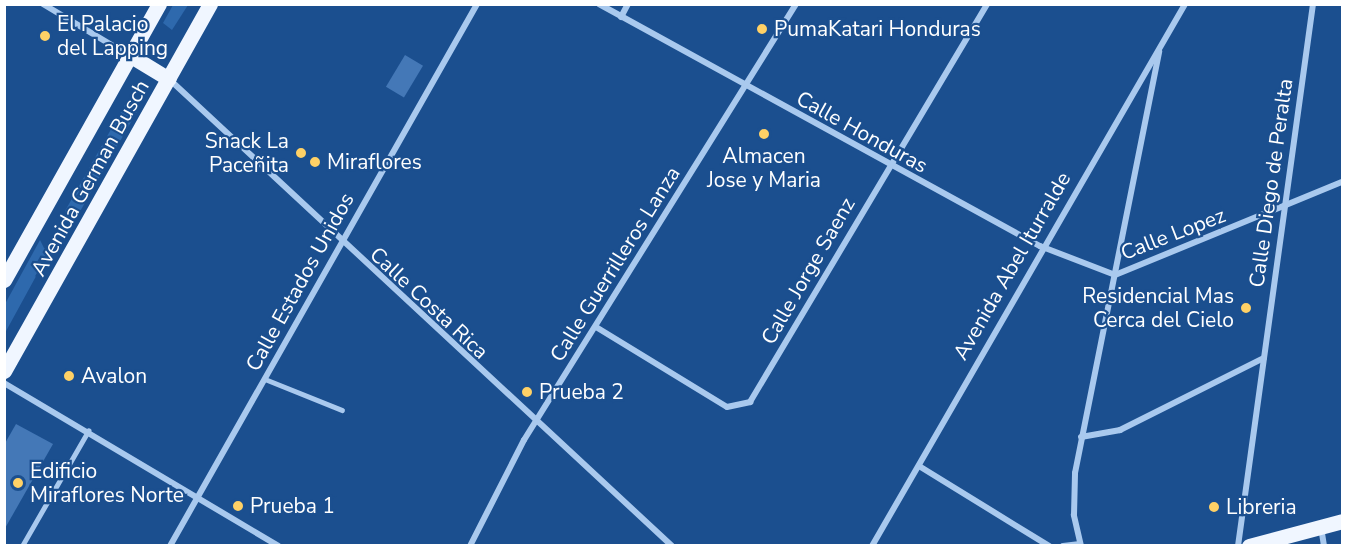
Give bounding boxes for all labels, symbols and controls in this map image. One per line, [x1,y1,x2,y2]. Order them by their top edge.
place label: El Palacio del Lapping [57,11,168,61]
place label: PumaKatari Honduras [774,16,981,42]
marker: PumaKatari Honduras [755,22,769,36]
marker: El Palacio del Lapping [38,29,52,43]
street label: Avenida German Busch [26,76,154,280]
street label: Calle Diego de Peralta [1244,77,1298,289]
street label: Calle Honduras [792,86,932,178]
marker: Almacen Jose y Maria [757,127,771,141]
place label: Snack La Paceñita [205,128,289,178]
place label: Almacen Jose y Maria [707,143,821,193]
marker: Snack La Paceñita [294,146,308,160]
place label: Miraflores [327,149,422,175]
marker: Miraflores [308,155,322,169]
street label: Calle Guerrilleros Lanza [545,162,685,366]
street label: Avenida Abel Iturralde [948,168,1076,364]
street label: Calle Estados Unidos [241,188,359,376]
street label: Calle Jorge Saenz [756,193,860,349]
street label: Calle Lopez [1117,203,1229,265]
street label: Calle Costa Rica [365,242,493,364]
place label: Residencial Mas Cerca del Cielo [1082,283,1234,333]
marker: Residencial Mas Cerca del Cielo [1239,301,1253,315]
place label: Avalon [81,363,147,389]
marker: Avalon [62,369,76,383]
place label: Prueba 2 [539,379,624,405]
marker: Prueba 2 [520,385,534,399]
place label: Edificio Miraflores Norte [30,458,184,508]
marker: Edificio Miraflores Norte [11,476,25,490]
place label: Prueba 1 [250,493,335,519]
place label: Libreria [1226,494,1297,520]
marker: Prueba 1 [231,499,245,513]
marker: Libreria [1207,500,1221,514]

